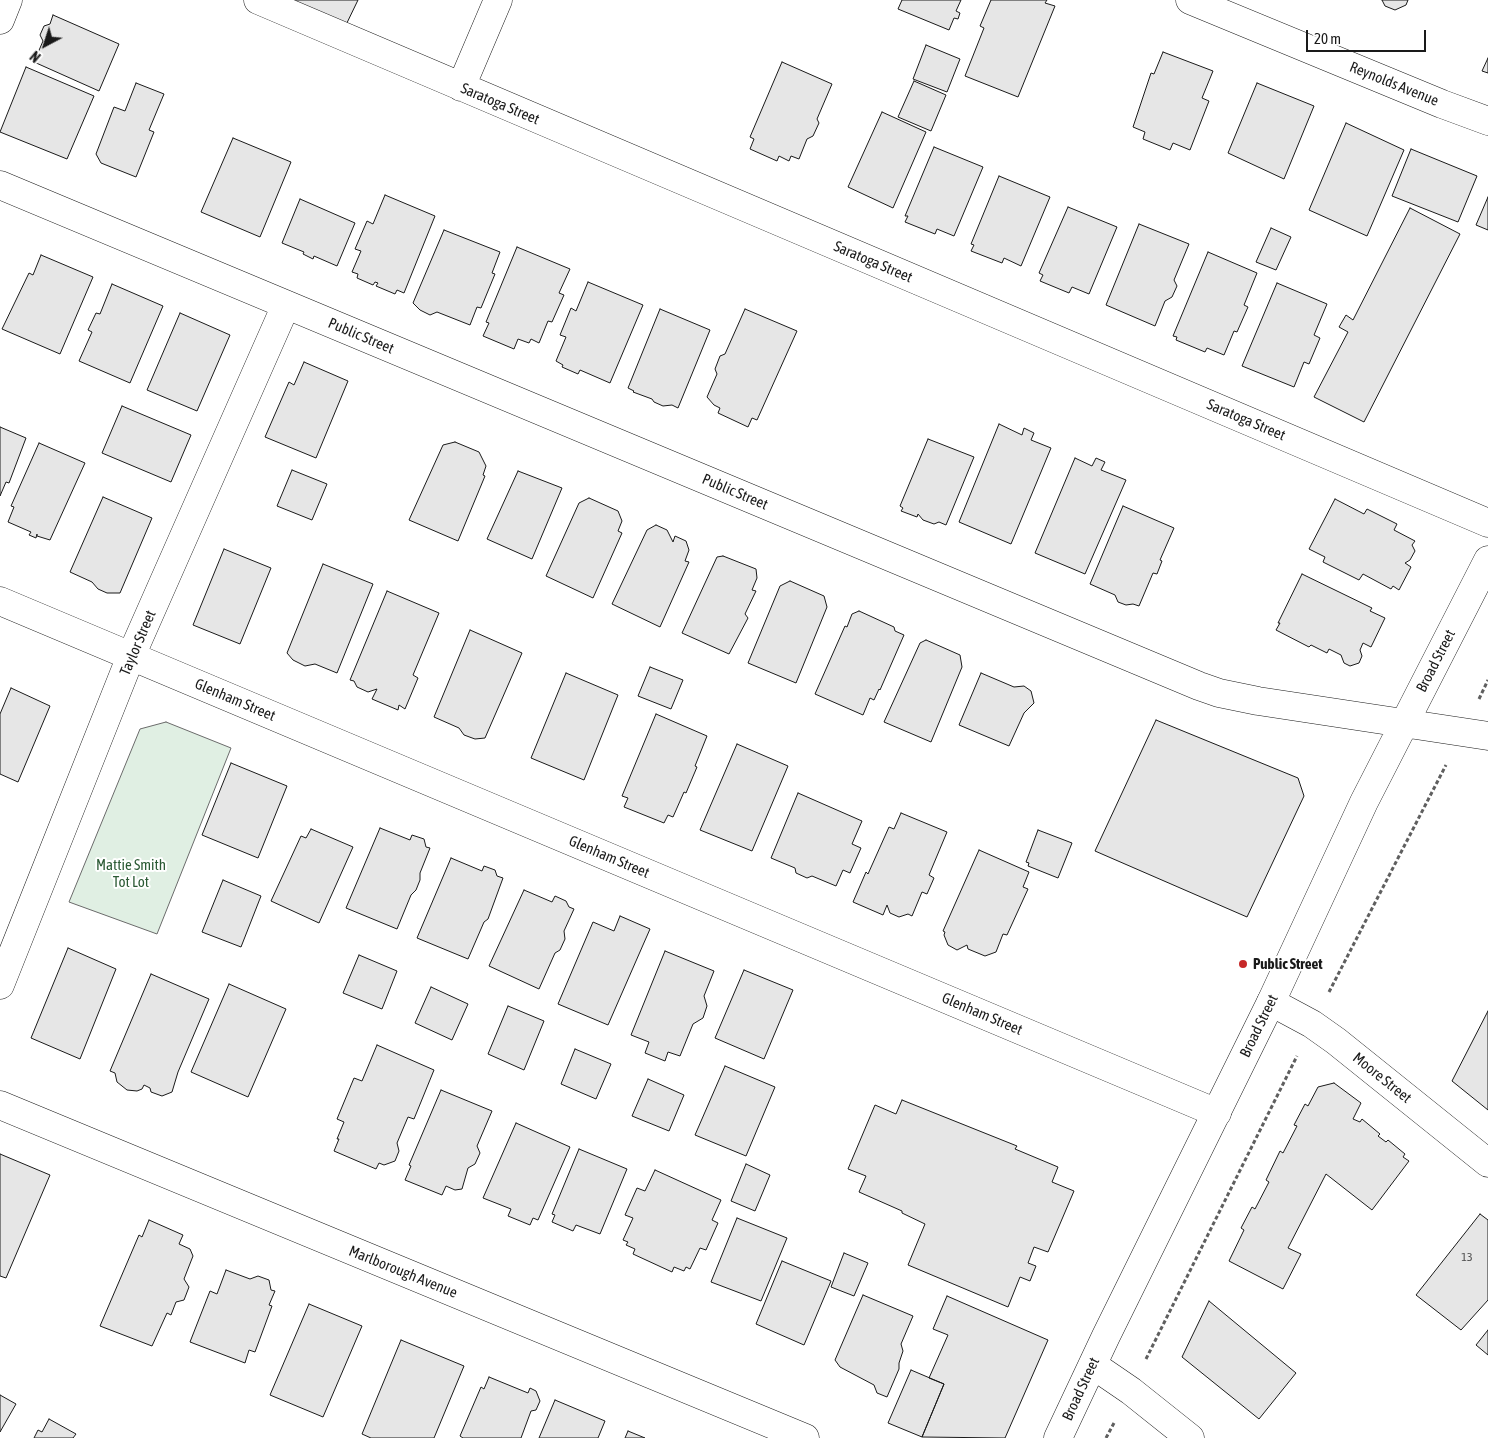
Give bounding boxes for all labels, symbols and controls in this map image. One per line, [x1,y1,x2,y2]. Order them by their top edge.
north arrow [20,20,70,70]
scale bar [1308,20,1428,52]
text: 20 m [1314,30,1341,47]
text: N [27,48,44,65]
street label: Reynolds Avenue [1347,58,1441,110]
street label: Saratoga Street [458,79,542,129]
street label: Saratoga Street [831,237,915,287]
street label: Public Street [325,314,397,358]
street label: Saratoga Street [1204,395,1288,445]
street label: Public Street [699,470,771,514]
street label: Taylor Street [116,608,160,678]
street label: Broad Street [1413,627,1459,695]
street label: Glenham Street [192,675,278,725]
street label: Glenham Street [566,832,652,882]
park label: Mattie Smith Tot Lot [96,856,166,891]
place label: Public Street [1253,955,1323,973]
marker: Public Street [1237,958,1249,970]
street label: Glenham Street [939,989,1025,1039]
street label: Broad Street [1236,992,1282,1060]
street label: Moore Street [1349,1049,1415,1107]
street label: Marlborough Avenue [346,1242,460,1302]
house number: 13 [1461,1250,1473,1264]
street label: Broad Street [1059,1355,1103,1423]

